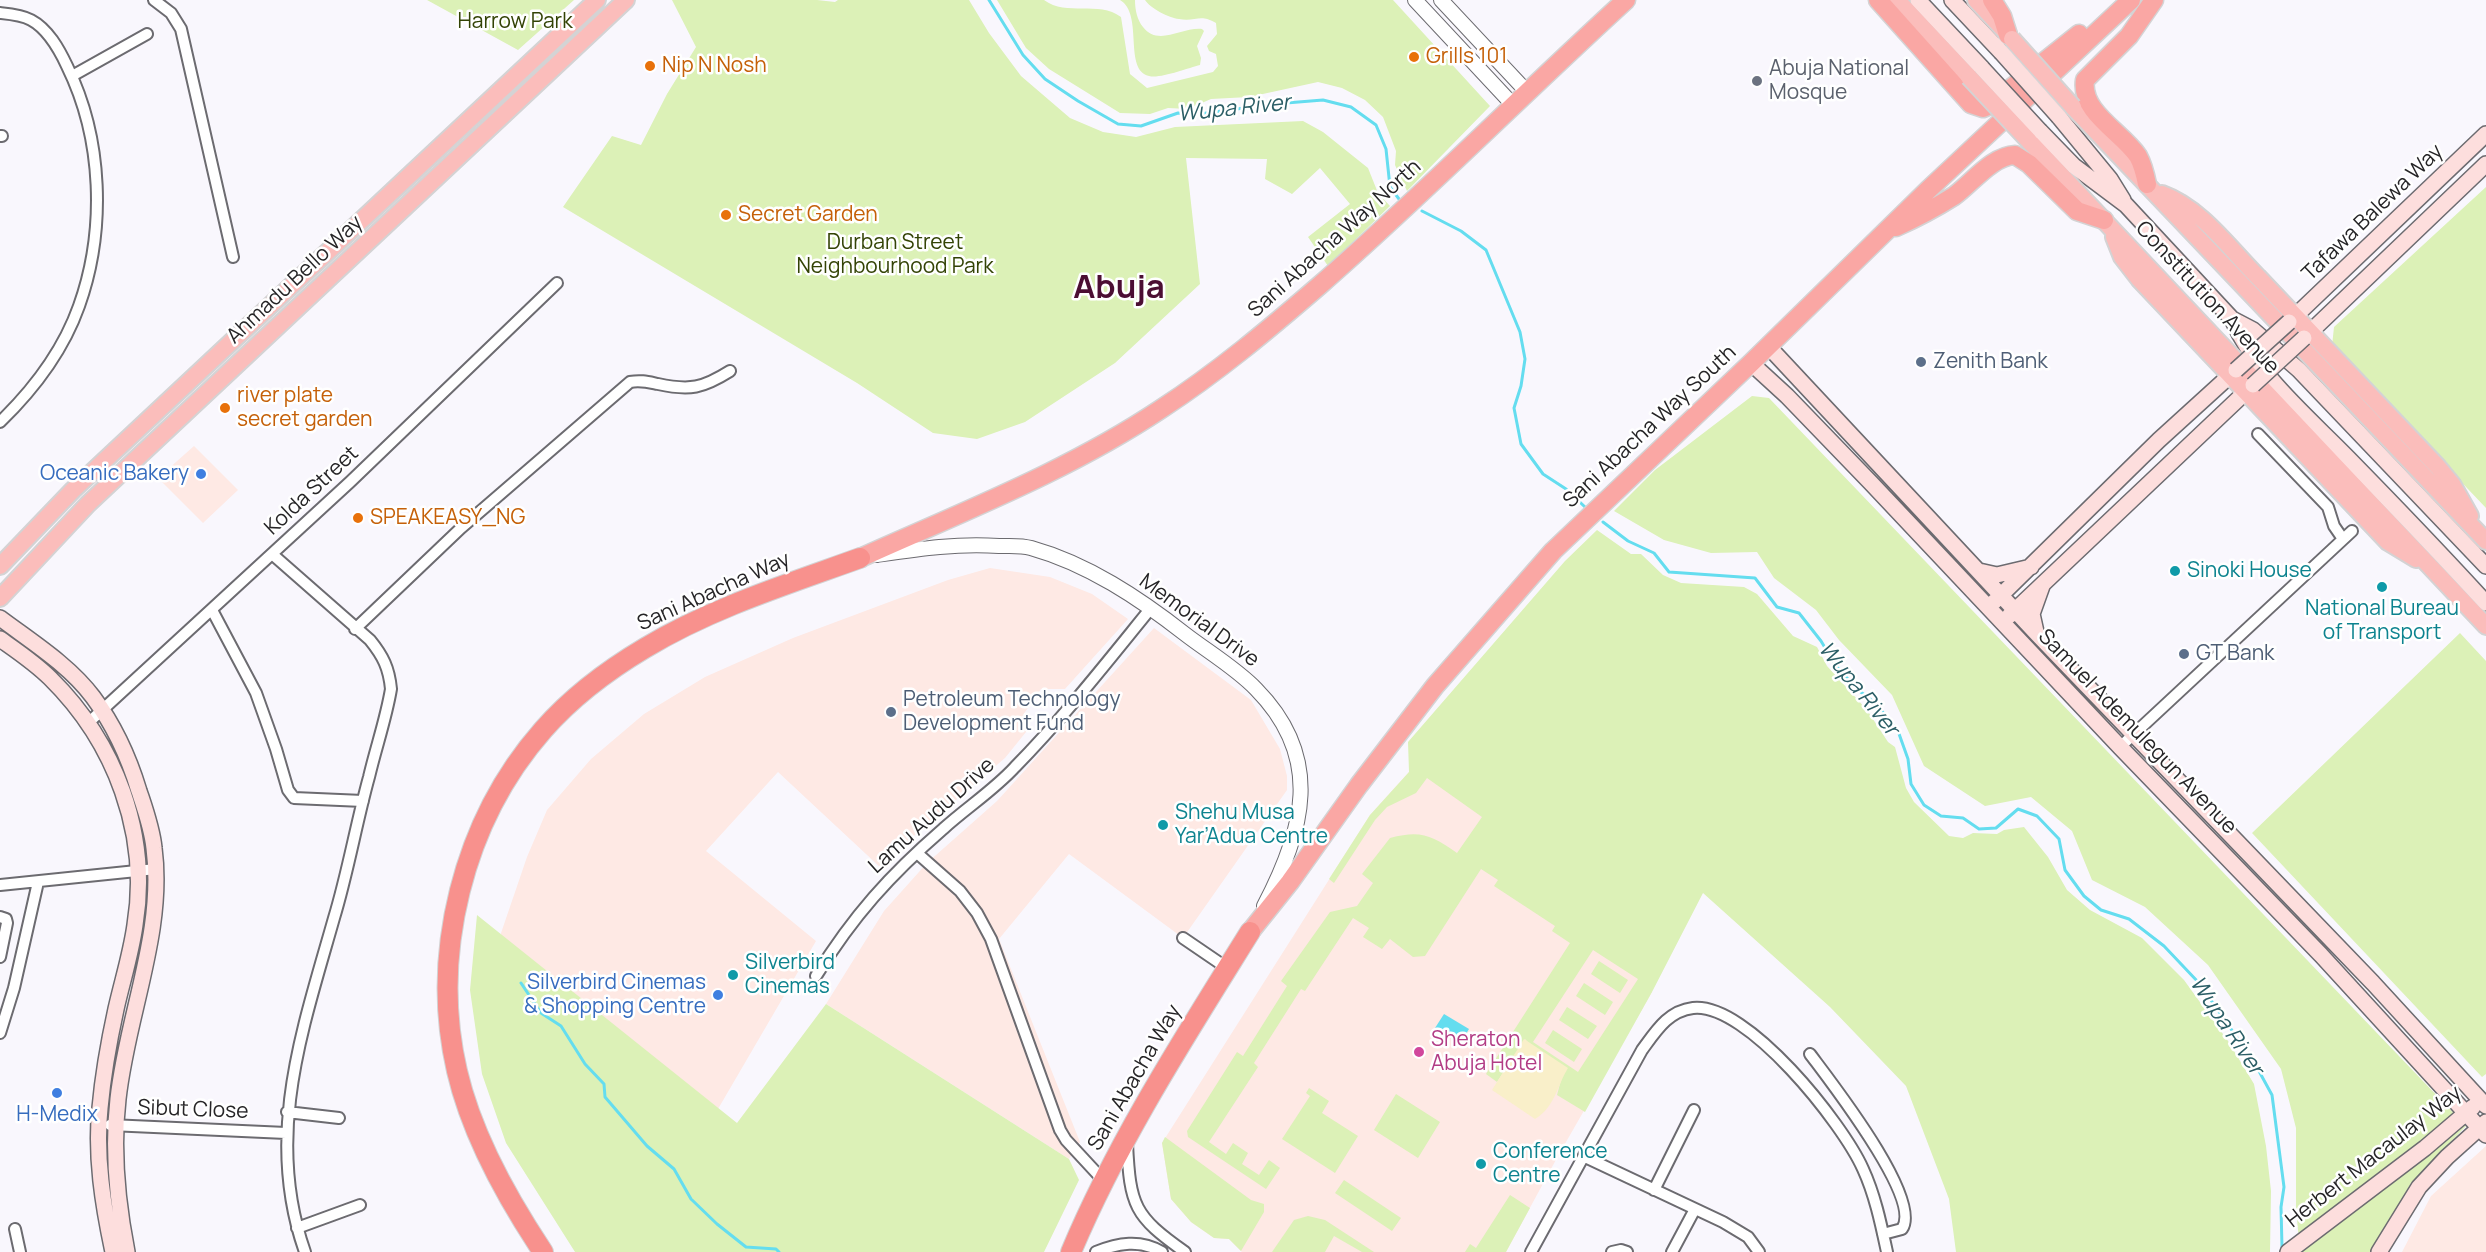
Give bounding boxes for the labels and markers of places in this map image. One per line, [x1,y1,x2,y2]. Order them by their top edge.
place label: Grills 101 [1426,44,1508,70]
marker: Grills 101 [1407,50,1421,64]
place label: Nip N Nosh [662,53,767,79]
place label: Abuja National Mosque [1769,56,1909,106]
marker: Nip N Nosh [643,59,657,73]
marker: Abuja National Mosque [1750,74,1764,88]
place label: Secret Garden [738,202,878,228]
marker: Secret Garden [719,208,733,222]
place label: Zenith Bank [1933,349,2048,375]
marker: Zenith Bank [1914,355,1928,369]
place label: river plate secret garden [237,383,373,433]
marker: river plate secret garden [218,401,232,415]
place label: Oceanic Bakery [40,461,189,487]
marker: Oceanic Bakery [194,467,208,481]
place label: SPEAKEASY_NG [370,505,525,531]
marker: SPEAKEASY_NG [351,511,365,525]
place label: Sinoki House [2187,558,2312,584]
marker: Sinoki House [2168,564,2182,578]
marker: National Bureau of Transport [2375,580,2389,594]
place label: National Bureau of Transport [2305,596,2459,646]
place label: GT Bank [2196,641,2275,667]
marker: GT Bank [2177,647,2191,661]
place label: Petroleum Technology Development Fund [903,687,1121,737]
marker: Petroleum Technology Development Fund [884,705,898,719]
place label: Shehu Musa Yar’Adua Centre [1175,800,1328,850]
marker: Shehu Musa Yar’Adua Centre [1156,818,1170,832]
place label: Silverbird Cinemas [745,950,835,1000]
marker: Silverbird Cinemas [726,968,740,982]
place label: Silverbird Cinemas & Shopping Centre [524,970,706,1020]
marker: Silverbird Cinemas & Shopping Centre [711,988,725,1002]
place label: Sheraton Abuja Hotel [1431,1027,1542,1077]
marker: Sheraton Abuja Hotel [1412,1045,1426,1059]
marker: H-Medix [50,1086,64,1100]
place label: H-Medix [16,1102,98,1128]
place label: Conference Centre [1493,1139,1608,1189]
marker: Conference Centre [1474,1157,1488,1171]

